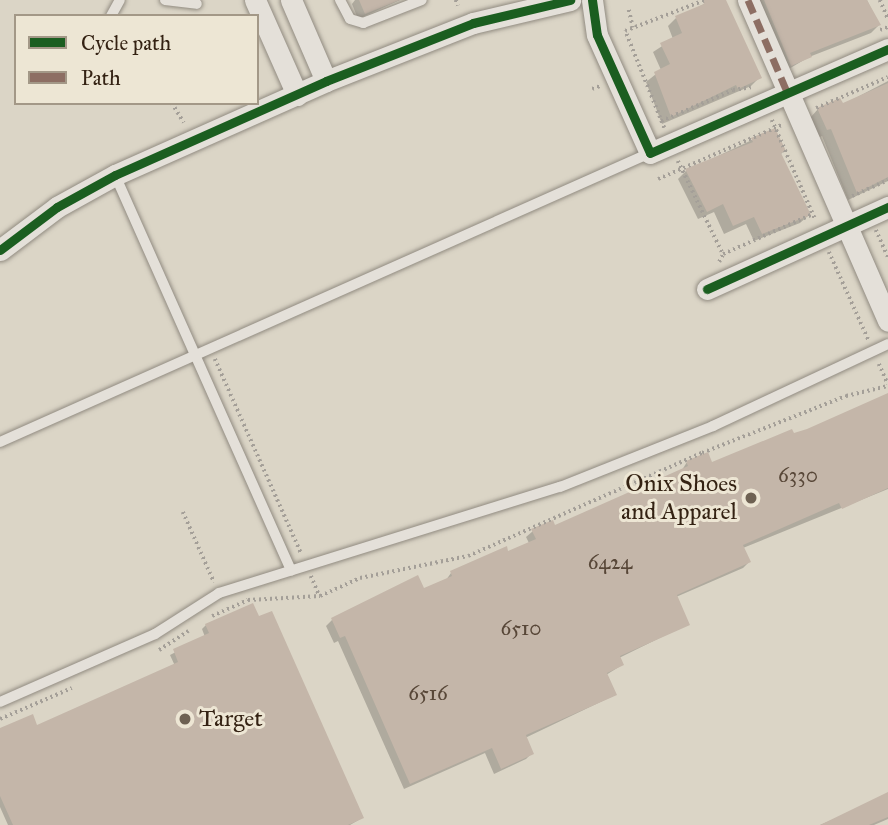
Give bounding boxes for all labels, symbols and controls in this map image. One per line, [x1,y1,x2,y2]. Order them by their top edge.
legend [14,14,259,105]
text: Cycle path [81,30,171,56]
text: Path [81,65,121,91]
house number: 6330 [778,462,818,488]
place label: Onix Shoes and Apparel [621,470,737,526]
marker: Onix Shoes and Apparel [743,490,759,506]
house number: 6424 [588,549,632,575]
house number: 6510 [501,615,541,641]
house number: 6516 [408,680,448,706]
place label: Target [199,705,263,733]
marker: Target [177,711,193,727]

